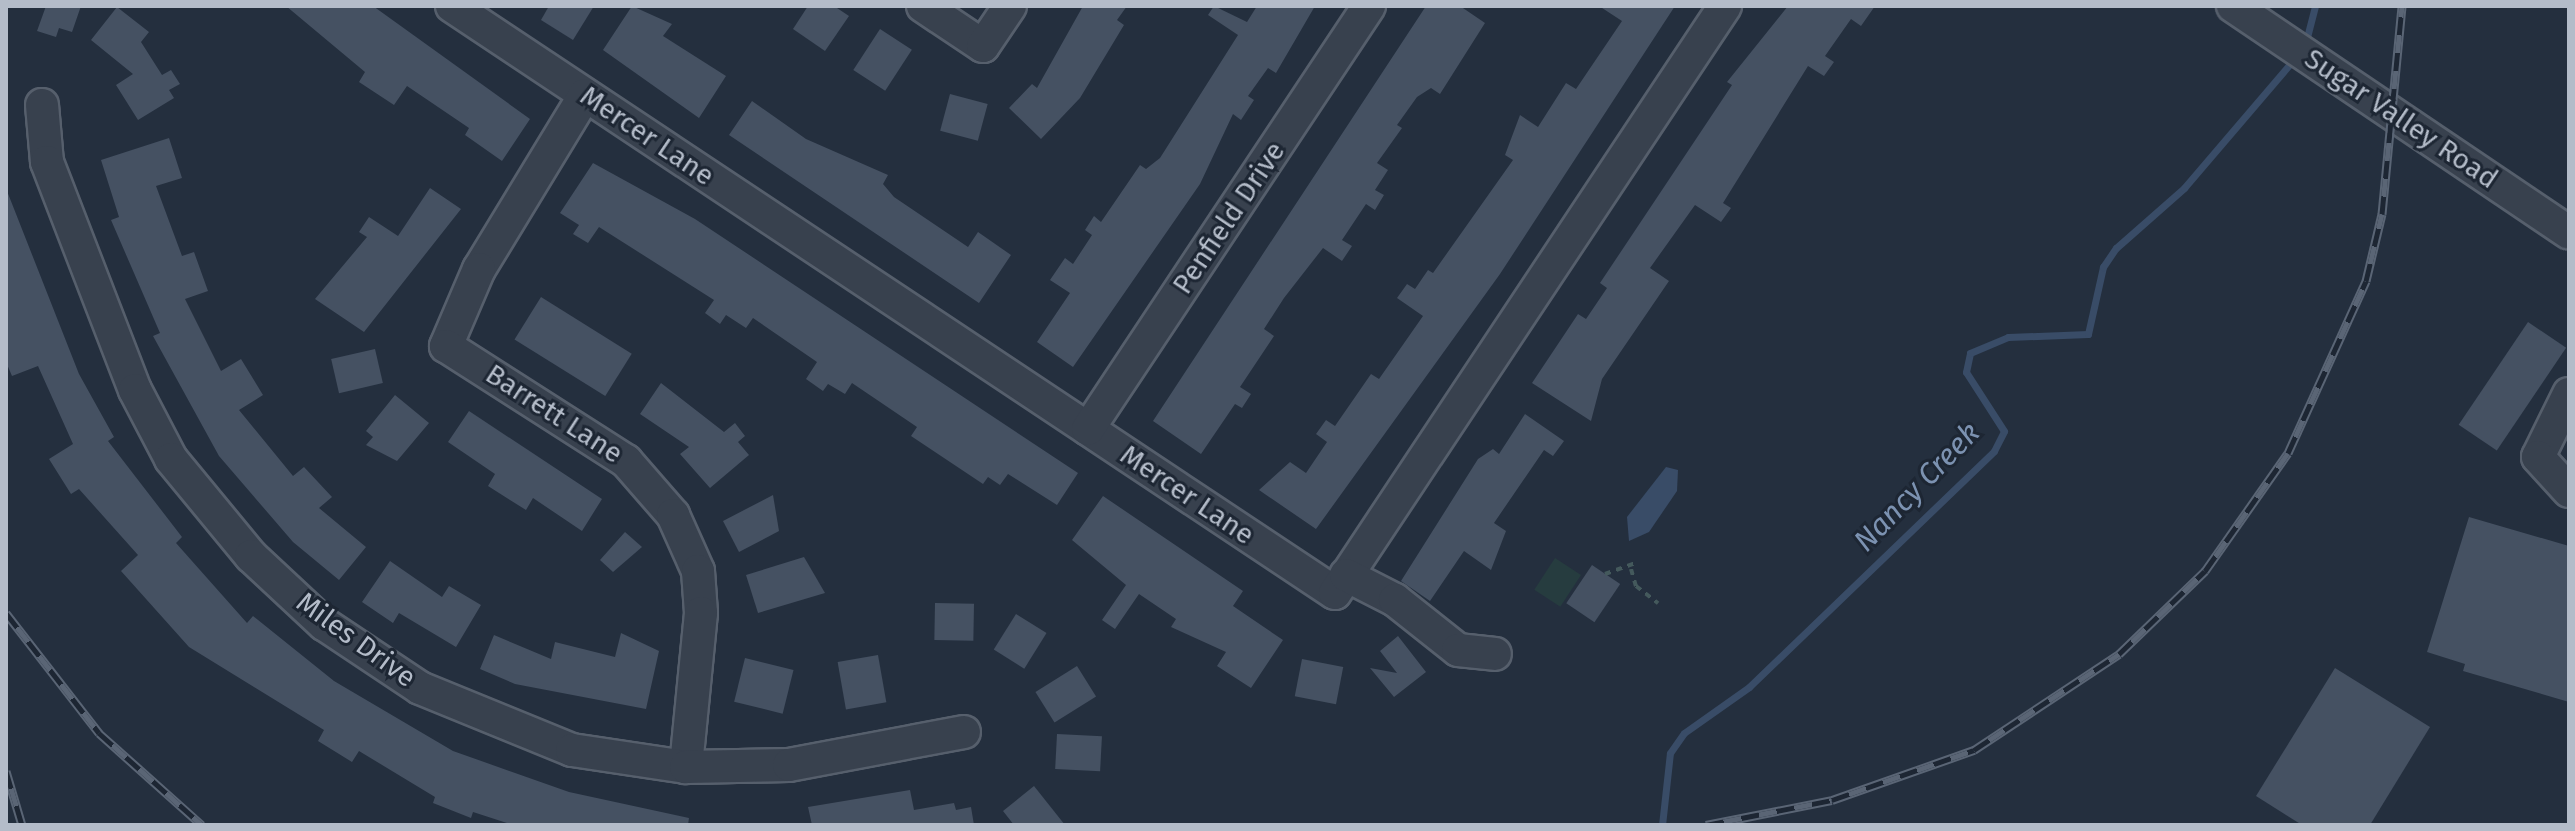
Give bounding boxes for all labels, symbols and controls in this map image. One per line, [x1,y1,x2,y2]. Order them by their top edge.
street label: Sugar Valley Road [2298,42,2504,196]
street label: Mercer Lane [574,79,720,193]
street label: Penfield Drive [1166,136,1292,300]
street label: Barrett Lane [479,357,629,471]
water label: Nancy Creek [1847,415,1987,559]
street label: Mercer Lane [1114,438,1260,552]
street label: Miles Drive [290,586,422,694]

